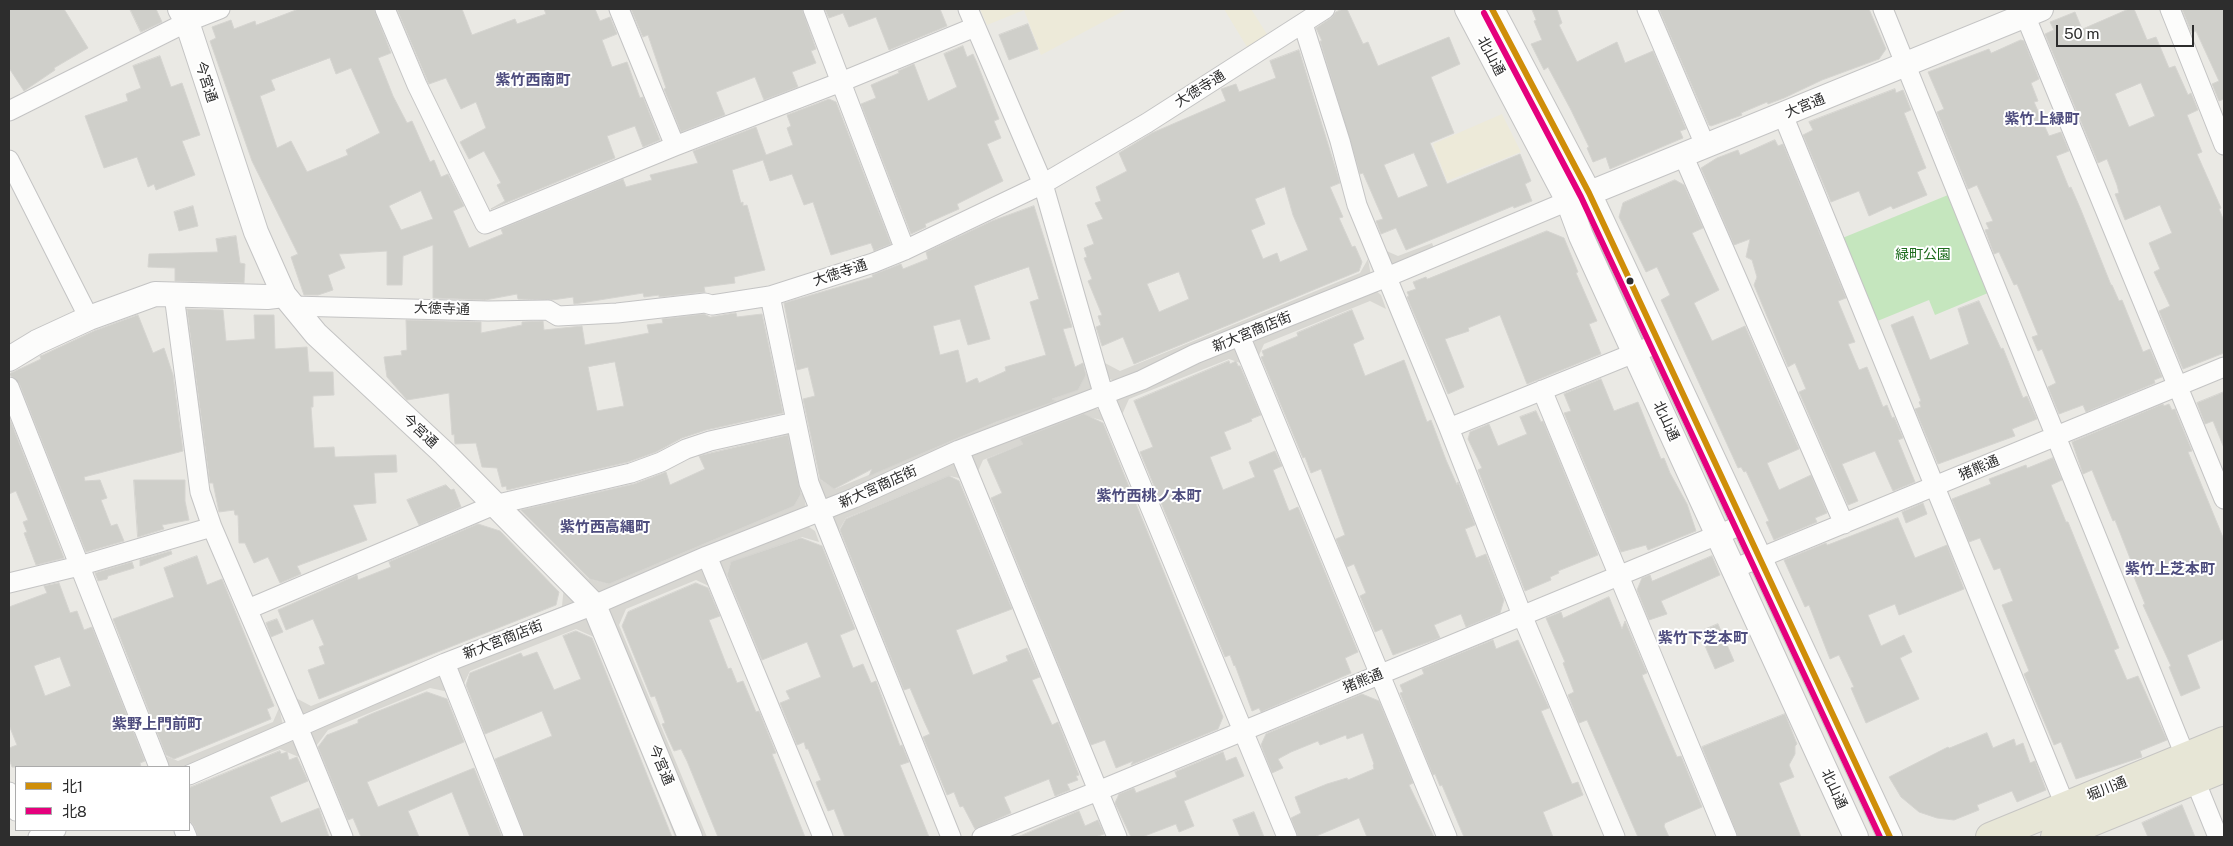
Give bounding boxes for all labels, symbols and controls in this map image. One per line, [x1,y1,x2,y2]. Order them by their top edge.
scale bar [2058,15,2196,47]
text: 50 m [2064,25,2099,42]
street label: 北山通 [1474,34,1508,78]
street label: 今宮通 [192,59,220,105]
street label: 大徳寺通 [1172,67,1228,111]
district label: 紫竹西南町 [496,71,570,89]
street label: 大宮通 [1782,90,1828,122]
district label: 紫竹上緑町 [2005,110,2079,128]
park label: 緑町公園 [1895,247,1951,263]
street label: 大徳寺通 [811,256,869,290]
unlabelled marker [1625,276,1635,286]
street label: 大徳寺通 [414,300,470,318]
street label: 新大宮商店街 [1210,308,1294,356]
street label: 北山通 [1650,398,1682,444]
street label: 今宮通 [399,411,441,451]
street label: 猪熊通 [1956,452,2002,484]
street label: 新大宮商店街 [836,462,920,512]
district label: 紫竹西桃ノ本町 [1097,487,1201,505]
district label: 紫竹西高縄町 [560,518,650,536]
district label: 紫竹上芝本町 [2125,560,2215,578]
street label: 新大宮商店街 [461,617,545,663]
district label: 紫竹下芝本町 [1658,629,1748,647]
street label: 猪熊通 [1340,665,1386,697]
district label: 紫野上門前町 [112,715,202,733]
street label: 今宮通 [645,742,677,788]
legend [15,766,190,831]
street label: 北山通 [1818,766,1850,812]
street label: 堀川通 [2084,773,2130,805]
text: 北1 [62,778,83,795]
text: 北8 [62,803,87,820]

